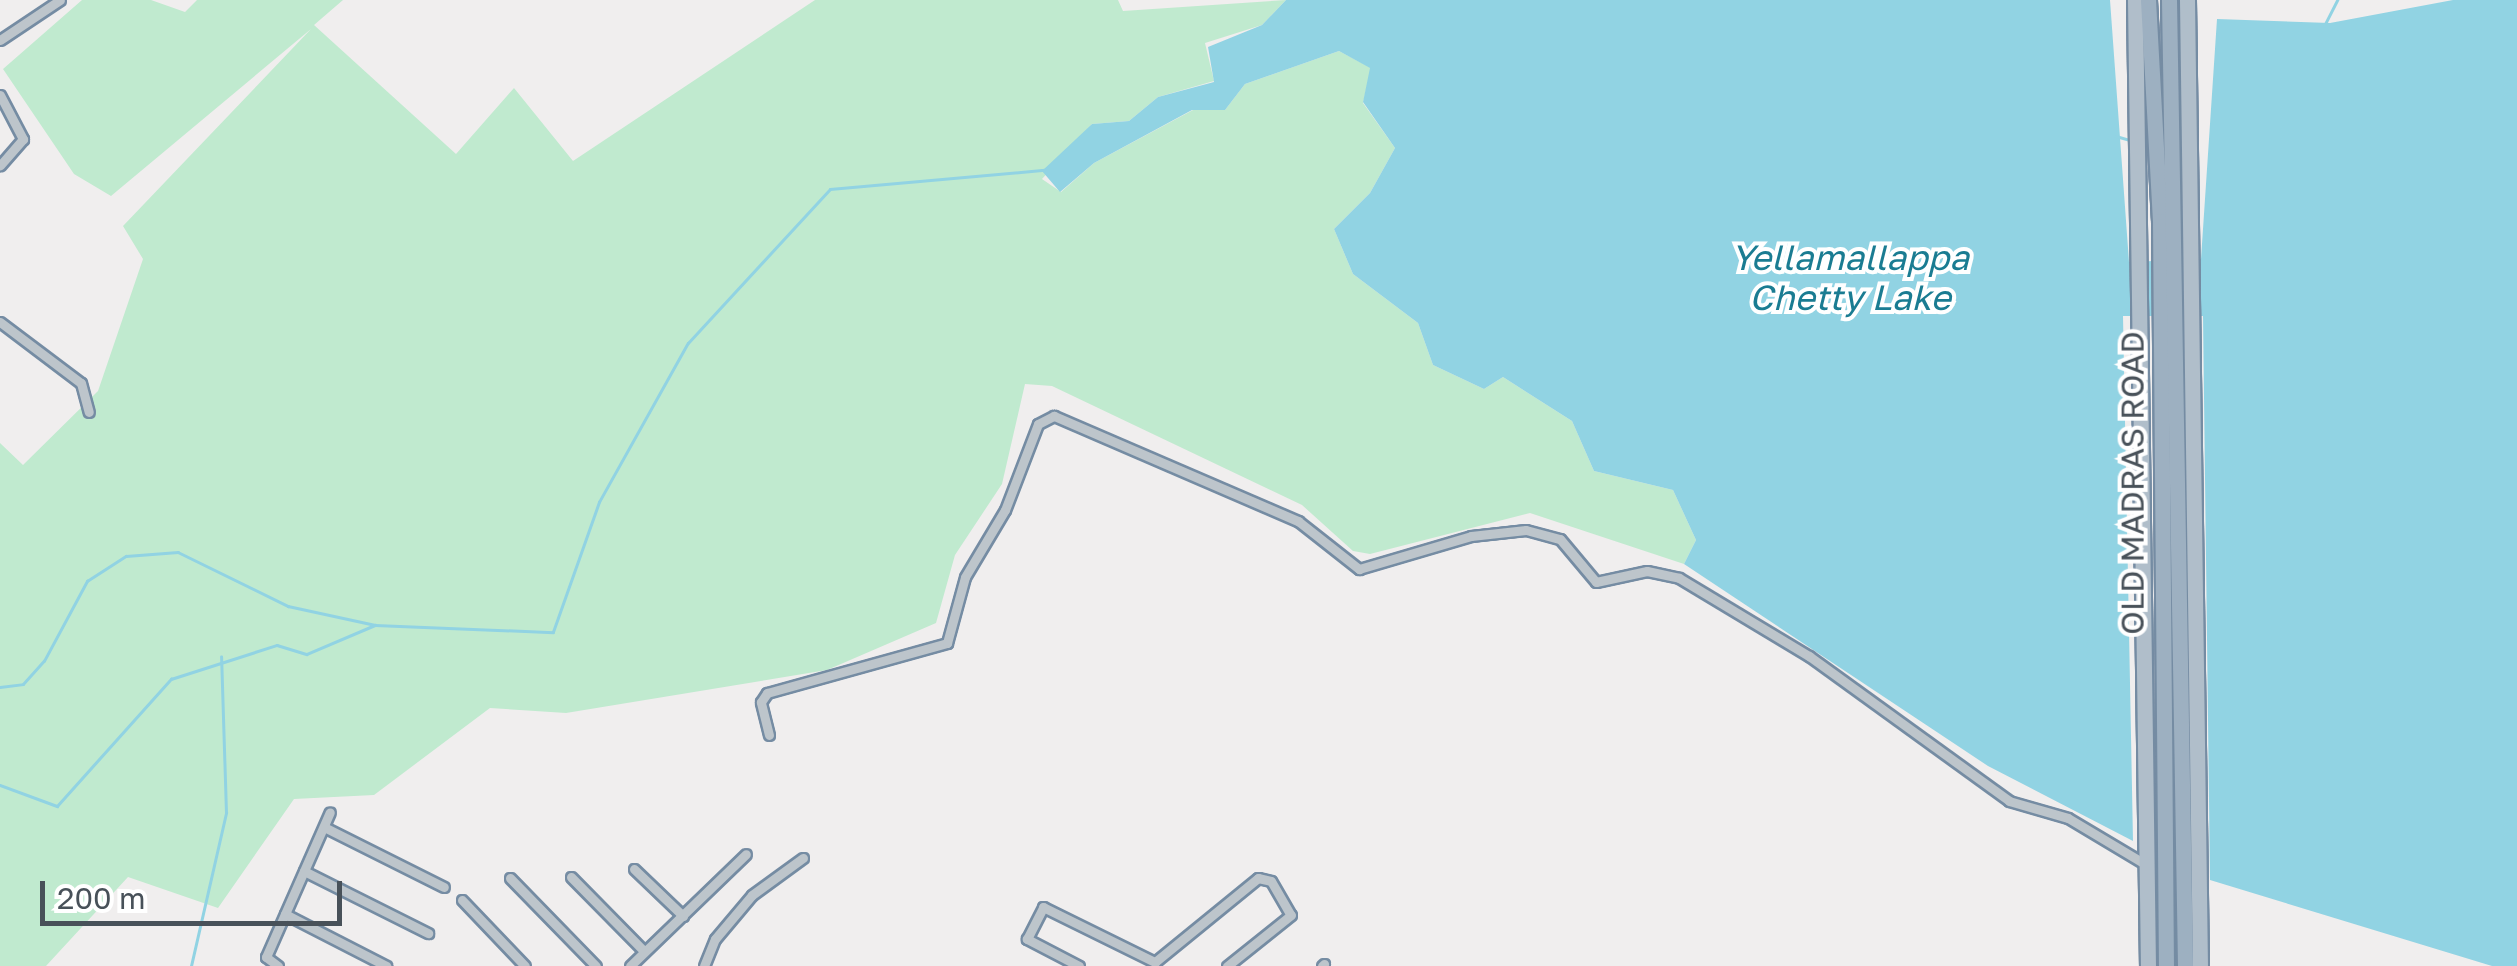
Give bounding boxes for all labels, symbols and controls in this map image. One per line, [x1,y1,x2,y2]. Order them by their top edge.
water label: Yellamallappa Chetty Lake [1731,236,1969,318]
street label: OLD MADRAS ROAD [2113,331,2151,635]
scale bar [45,861,348,923]
text: 200 m [57,880,146,916]

